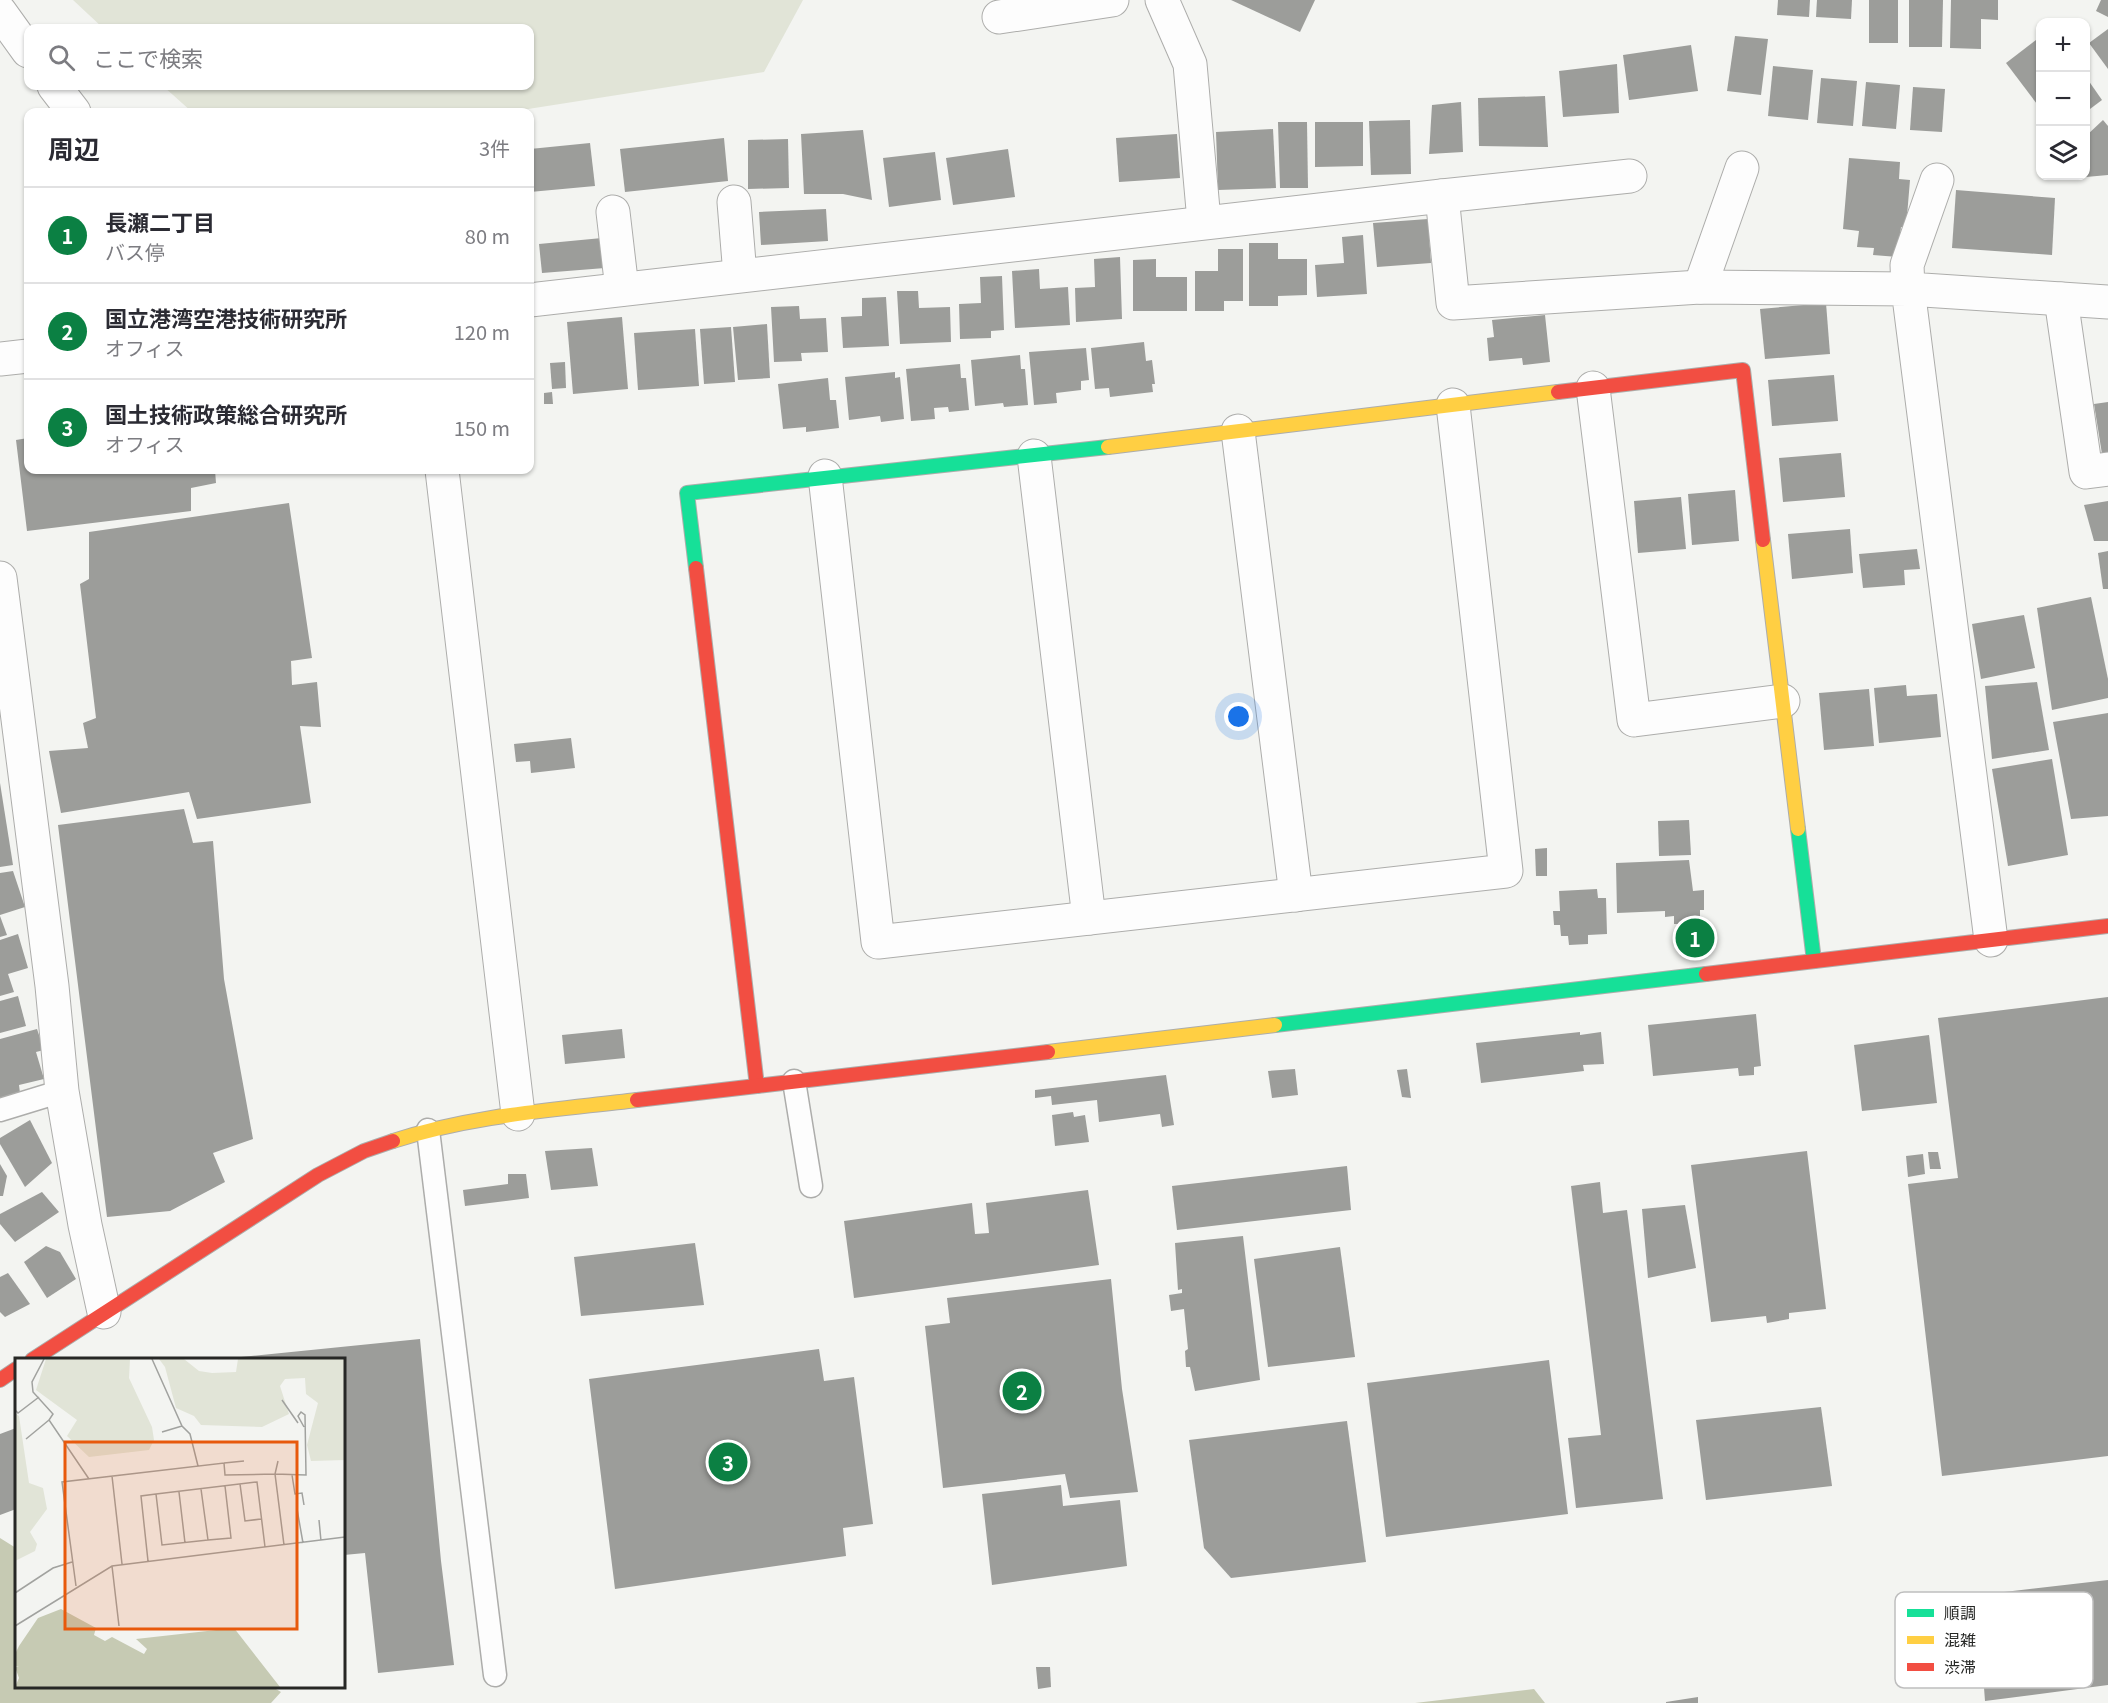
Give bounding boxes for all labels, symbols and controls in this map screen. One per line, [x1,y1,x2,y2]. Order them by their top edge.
map controls [2036,18,2090,180]
button: + [2036,18,2090,72]
search box [24,24,534,90]
icon: search [45,41,78,74]
text: ここで検索 [93,41,203,73]
button: − [2036,72,2090,126]
button: layers [2036,126,2090,180]
text: 周辺 [48,129,100,166]
text: 3件 [479,133,510,162]
text: 長瀬二丁目 [105,205,215,237]
text: 1 [62,221,73,250]
text: 80 m [465,221,510,250]
text: バス停 [105,237,165,266]
text: 国立港湾空港技術研究所 [105,301,347,333]
text: 2 [62,317,73,346]
text: 120 m [454,317,510,346]
text: オフィス [105,333,185,362]
text: 国土技術政策総合研究所 [105,397,347,429]
text: 3 [62,413,73,442]
text: 150 m [454,413,510,442]
text: オフィス [105,429,185,458]
your location [1224,702,1253,731]
pin: 1 [1676,916,1714,960]
inset map [15,1358,345,1688]
pin: 2 [1002,1368,1042,1414]
pin: 3 [708,1440,748,1484]
legend [1895,1592,2093,1688]
text: 順調 [1944,1600,1976,1624]
text: 混雑 [1944,1627,1976,1651]
text: 渋滞 [1944,1654,1976,1678]

